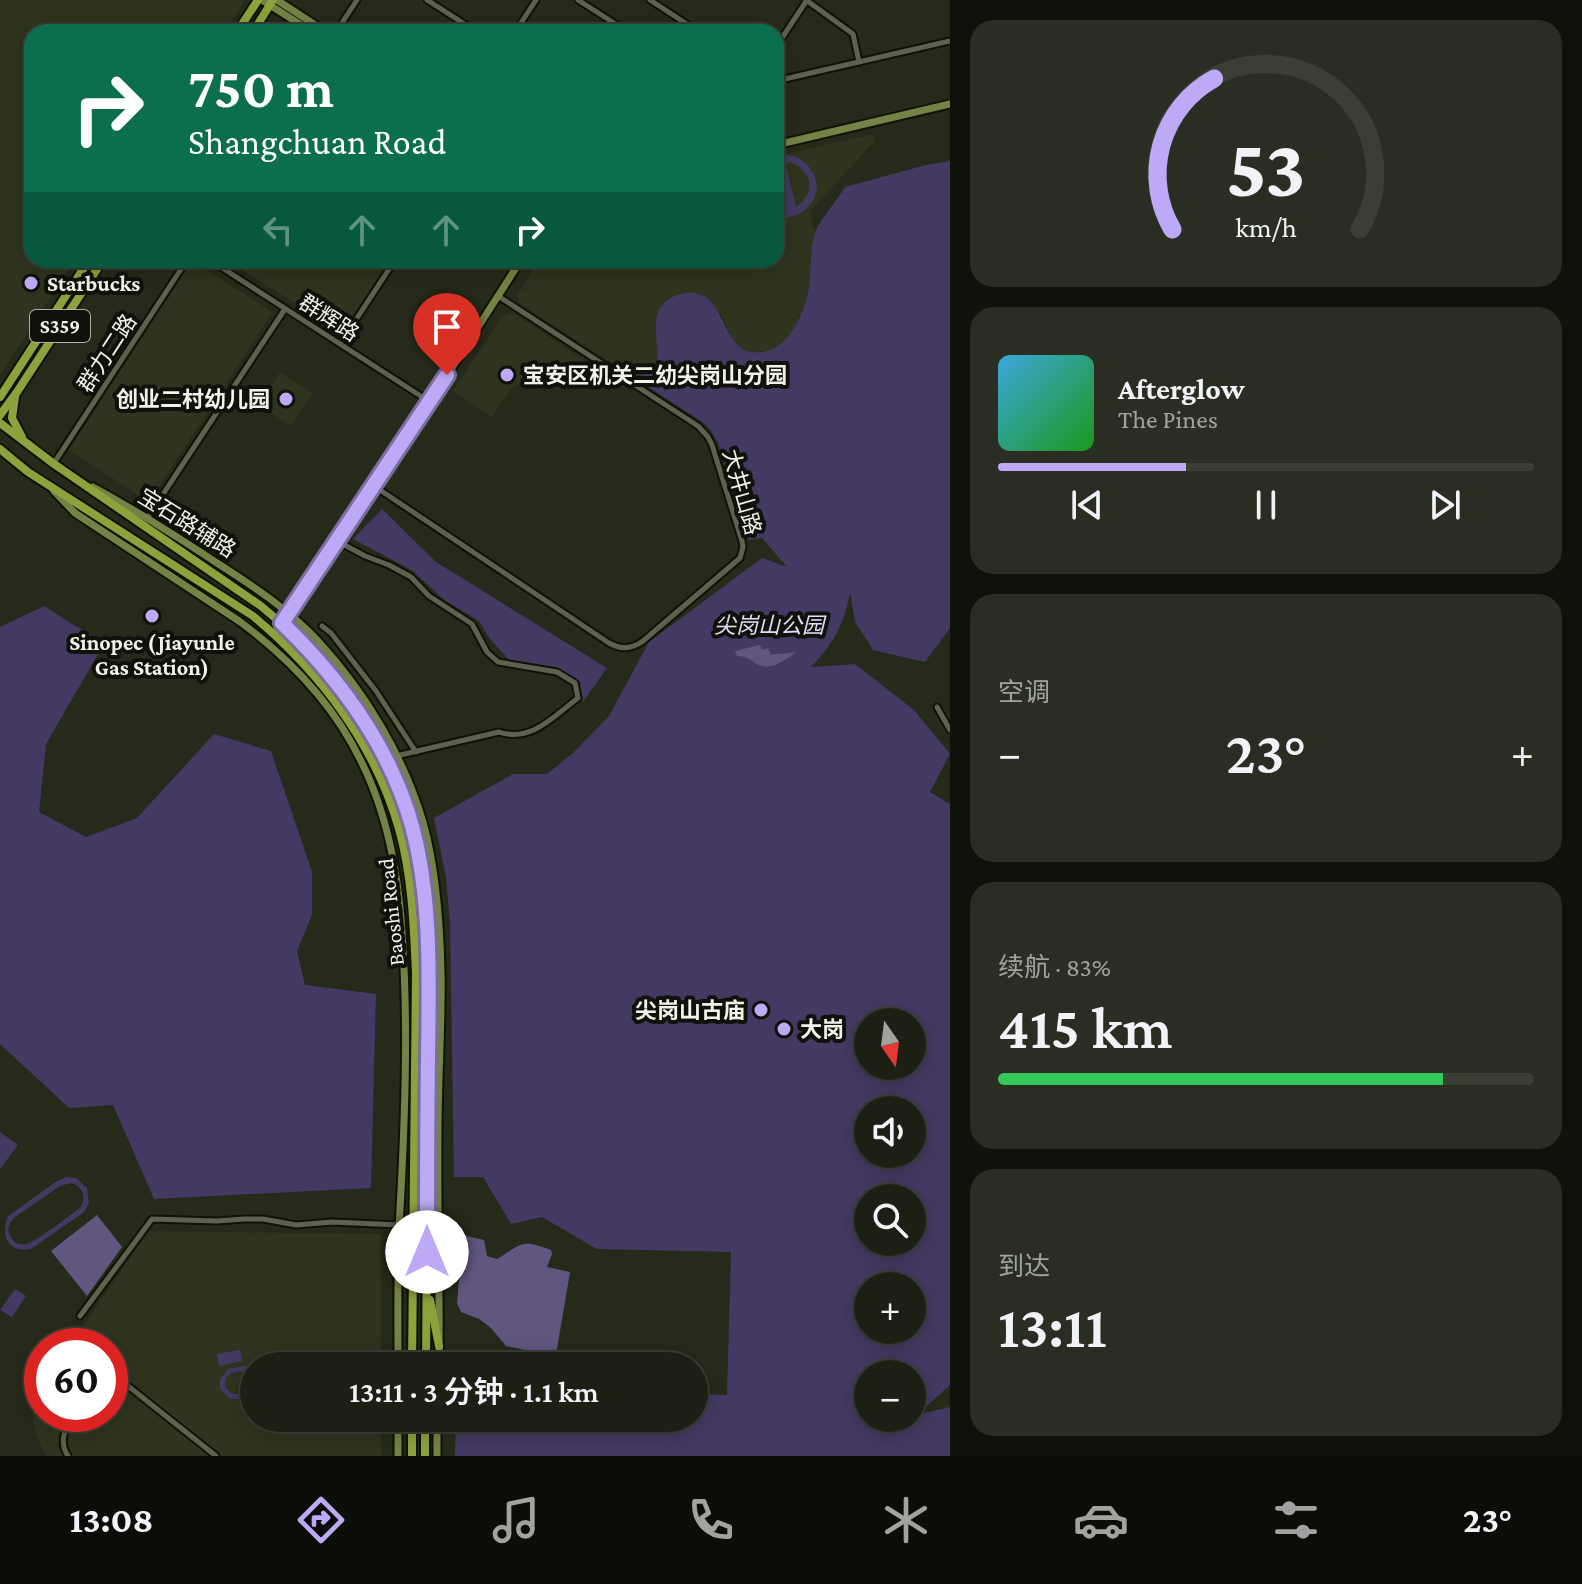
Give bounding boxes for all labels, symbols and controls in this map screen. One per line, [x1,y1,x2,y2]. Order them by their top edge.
icon: right [56,56,160,160]
text: 750 m [188,57,334,119]
text: 53 [1226,120,1306,213]
text: Shangchuan Road [188,122,446,162]
icon: left [256,208,300,252]
icon: ahead [340,208,384,252]
icon: ahead [424,208,468,252]
icon: right [508,208,552,252]
text: km/h [1235,211,1297,243]
place label: Starbucks [47,271,140,296]
marker: Starbucks [22,274,40,292]
street label: 群辉路 [295,290,363,346]
pin [413,293,481,375]
icon: arrive [425,305,469,349]
street label: 群力二路 [73,309,141,397]
road number: S359 [30,310,90,342]
place label: 宝安区机关二幼尖岗山分园 [523,363,787,388]
marker: 宝安区机关二幼尖岗山分园 [498,366,516,384]
text: Afterglow [1118,372,1245,405]
place label: 创业二村幼儿园 [116,387,270,412]
marker: 创业二村幼儿园 [277,390,295,408]
text: The Pines [1118,405,1218,434]
street label: 大井山路 [718,446,766,538]
street label: 宝石路辅路 [134,483,240,563]
icon: previous [1065,483,1109,527]
icon: pause [1244,483,1288,527]
icon: next [1423,483,1467,527]
marker: Sinopec (Jiayunle Gas Station) [143,607,161,625]
park label: 尖岗山公园 [714,613,827,638]
place label: Sinopec (Jiayunle Gas Station) [69,630,235,681]
text: 空调 [998,678,1050,707]
text: 23° [1226,719,1306,786]
text: − [998,729,1021,777]
text: + [1511,729,1534,777]
street label: Baoshi Road [373,857,409,967]
text: 续航 · 83% [998,953,1111,982]
text: 415 km [998,994,1173,1061]
place label: 尖岗山古庙 [635,998,745,1023]
marker: 尖岗山古庙 [752,1001,770,1019]
north arrow [854,1008,926,1080]
map controls [854,1008,926,1432]
place label: 大岗 [800,1017,844,1042]
marker: 大岗 [775,1020,793,1038]
button: sound [854,1096,926,1168]
button: search [854,1184,926,1256]
position arrow [385,1210,469,1294]
text: 到达 [998,1252,1050,1281]
button: + [854,1272,926,1344]
text: 13:11 [998,1293,1107,1360]
speed limit sign: 60 [24,1328,128,1432]
button: − [854,1360,926,1432]
text: 13:11 · 3 分钟 · 1.1 km [349,1375,599,1408]
icon: directions [293,1492,349,1548]
icon: music [488,1492,544,1548]
icon: phone [683,1492,739,1548]
icon: climate [878,1492,934,1548]
icon: car [1073,1492,1129,1548]
icon: filters [1268,1492,1324,1548]
text: 13:08 [70,1500,153,1540]
text: 23° [1463,1500,1512,1540]

